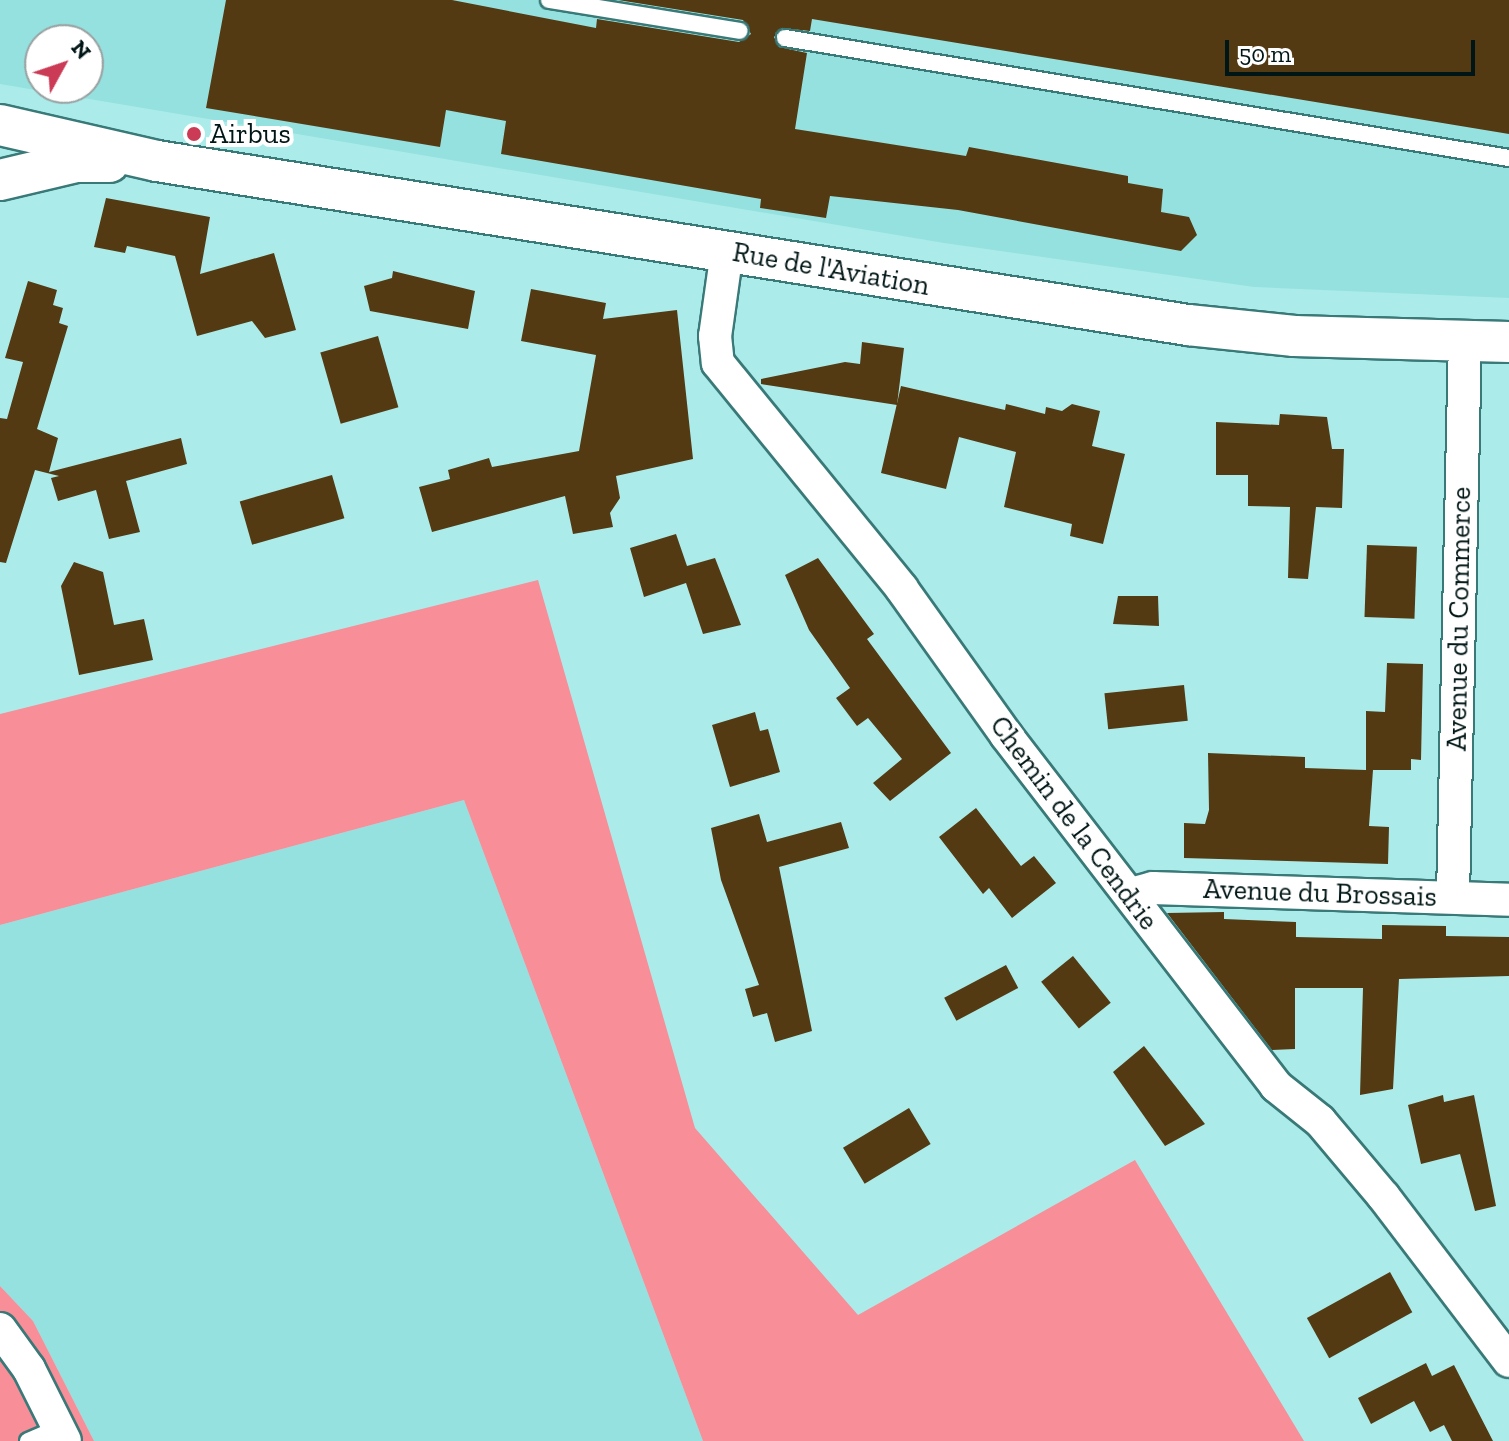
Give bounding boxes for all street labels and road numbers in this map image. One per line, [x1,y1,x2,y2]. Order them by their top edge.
street label: Rue de l'Aviation [730,235,932,303]
street label: Avenue du Commerce [1440,487,1478,751]
street label: Chemin de la Cendrie [983,709,1165,937]
street label: Avenue du Brossais [1203,872,1437,914]

